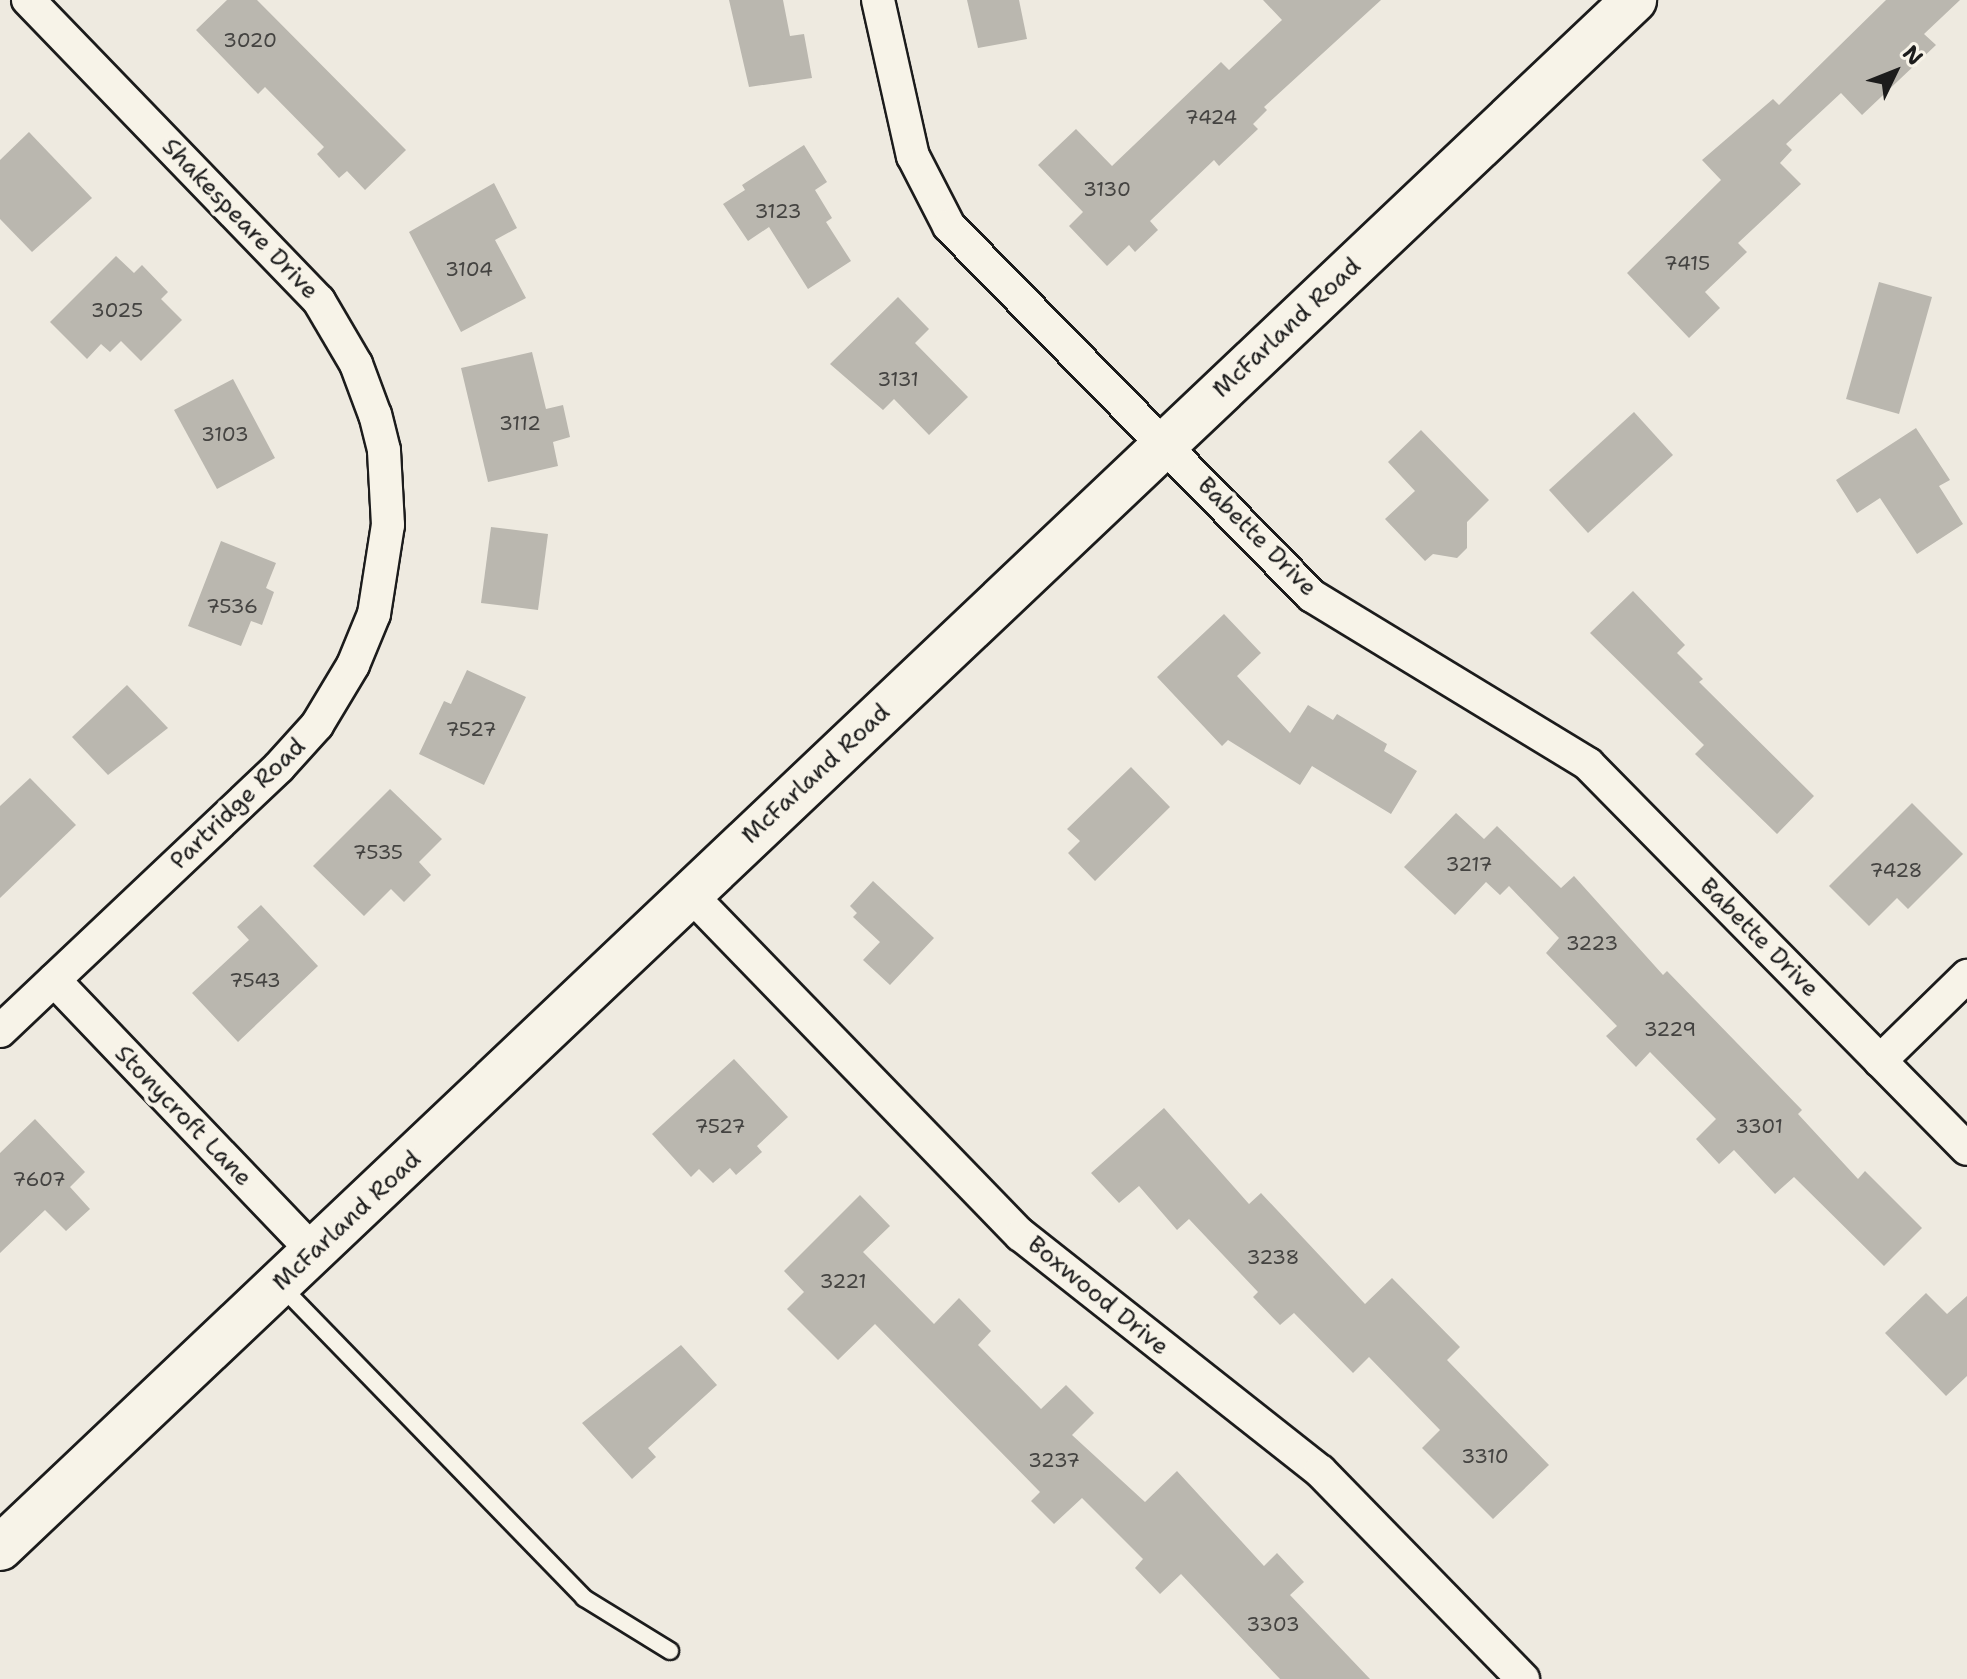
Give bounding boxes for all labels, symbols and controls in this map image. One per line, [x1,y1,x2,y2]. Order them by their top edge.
house number: 3020 [223,28,277,52]
north arrow [1855,32,1935,112]
text: N [1896,39,1929,72]
house number: 7424 [1185,105,1237,129]
street label: Shakespeare Drive [156,133,324,305]
house number: 3130 [1083,177,1131,201]
house number: 3123 [754,199,802,223]
house number: 7415 [1664,251,1710,275]
street label: McFarland Road [1207,252,1367,404]
house number: 3104 [445,257,493,281]
house number: 3025 [91,298,143,322]
house number: 3131 [877,367,919,391]
house number: 3112 [499,411,541,435]
house number: 3103 [201,422,249,446]
street label: Babette Drive [1191,471,1323,603]
house number: 7536 [206,594,258,618]
street label: McFarland Road [736,698,896,850]
house number: 7527 [445,717,497,741]
street label: Partridge Road [164,732,312,876]
house number: 7535 [353,840,403,864]
house number: 3217 [1445,852,1493,876]
house number: 7428 [1869,858,1923,882]
street label: Babette Drive [1693,872,1825,1004]
house number: 3223 [1566,931,1618,955]
house number: 7543 [229,968,281,992]
house number: 3229 [1644,1017,1696,1041]
street label: Stonycroft Lane [108,1040,258,1192]
house number: 7527 [694,1114,746,1138]
house number: 3301 [1735,1114,1783,1138]
street label: McFarland Road [267,1145,427,1297]
house number: 7607 [12,1167,66,1191]
street label: Boxwood Drive [1022,1230,1174,1362]
house number: 3238 [1246,1245,1300,1269]
house number: 3221 [819,1269,867,1293]
house number: 3310 [1461,1444,1509,1468]
house number: 3237 [1028,1448,1080,1472]
house number: 3303 [1246,1612,1300,1636]

